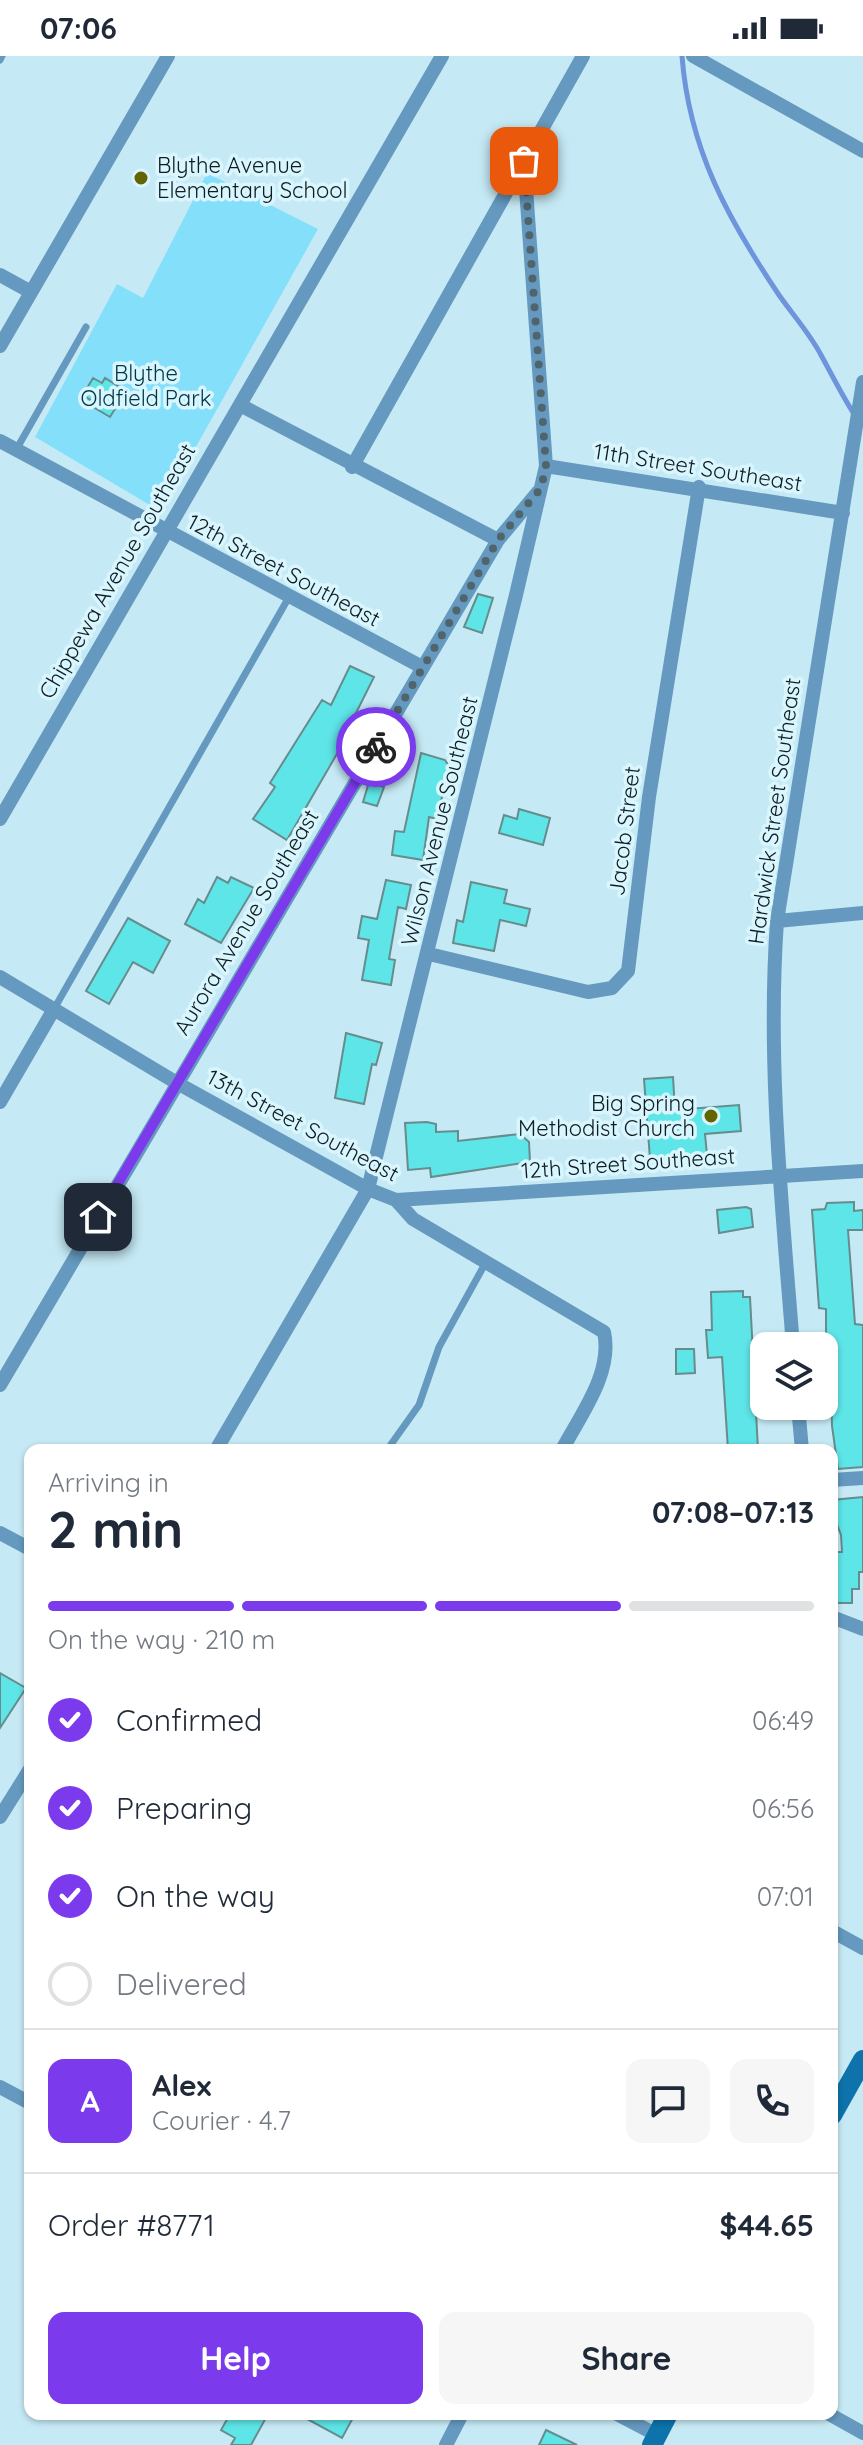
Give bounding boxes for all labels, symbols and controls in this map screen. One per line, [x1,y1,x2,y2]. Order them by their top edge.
text: 07:06 [40,9,117,47]
pin [490,127,558,195]
icon: bag [502,139,546,183]
place label: Blythe Avenue Elementary School [157,151,348,204]
marker: Blythe Avenue Elementary School [132,169,150,187]
park label: Blythe Oldfield Park [81,359,211,412]
street label: 11th Street Southeast [592,437,804,497]
street label: Chippewa Avenue Southeast [32,439,202,703]
street label: 12th Street Southeast [183,507,385,633]
street label: Hardwick Street Southeast [741,676,807,946]
street label: Wilson Avenue Southeast [394,693,484,949]
courier [336,707,416,787]
icon: bike [354,725,398,769]
street label: Jacob Street [602,765,646,897]
street label: Aurora Avenue Southeast [167,804,325,1040]
street label: 13th Street Southeast [202,1063,404,1187]
place label: Big Spring Methodist Church [518,1089,695,1142]
marker: Big Spring Methodist Church [702,1107,720,1125]
street label: 12th Street Southeast [520,1142,736,1184]
pin [64,1183,132,1251]
icon: home [76,1195,120,1239]
map controls [750,1332,838,1420]
button: layers [750,1332,838,1420]
text: Arriving in [48,1466,169,1499]
text: 07:08–07:13 [652,1493,814,1531]
text: 2 min [48,1496,183,1561]
text: On the way · 210 m [48,1623,275,1656]
icon: check [48,1698,92,1742]
text: Confirmed [116,1701,262,1739]
text: 06:49 [752,1704,814,1737]
icon: check [48,1786,92,1830]
text: Preparing [116,1789,252,1827]
text: 06:56 [752,1792,814,1825]
icon: check [48,1874,92,1918]
text: On the way [116,1877,275,1915]
text: 07:01 [757,1880,814,1913]
text: Delivered [116,1965,247,2003]
button: chat [626,2059,710,2143]
button: phone [730,2059,814,2143]
text: Alex [152,2066,211,2104]
text: A [80,2082,100,2120]
text: Courier · 4.7 [152,2104,291,2137]
text: Order #8771 [48,2206,215,2244]
text: $44.65 [719,2206,814,2244]
button: Help [48,2312,423,2404]
button: Share [439,2312,814,2404]

